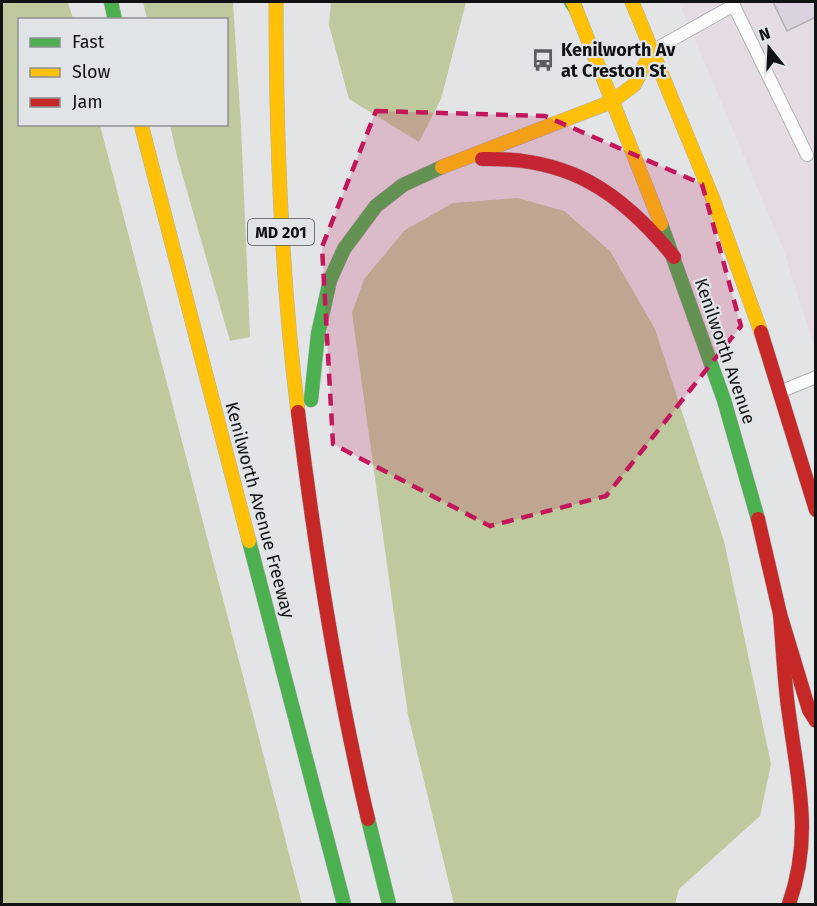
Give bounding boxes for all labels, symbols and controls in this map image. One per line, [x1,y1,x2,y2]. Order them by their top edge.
legend [18,18,228,126]
north arrow [739,18,799,78]
text: N [757,24,772,45]
text: Fast [72,31,105,53]
place label: Kenilworth Av at Creston St [561,39,676,82]
bus stop icon: Kenilworth Av at Creston St [530,47,556,73]
text: Slow [72,61,111,83]
text: Jam [72,91,103,113]
road number: MD 201 [248,219,314,245]
street label: Kenilworth Avenue [690,275,760,427]
street label: Kenilworth Avenue Freeway [221,399,300,621]

